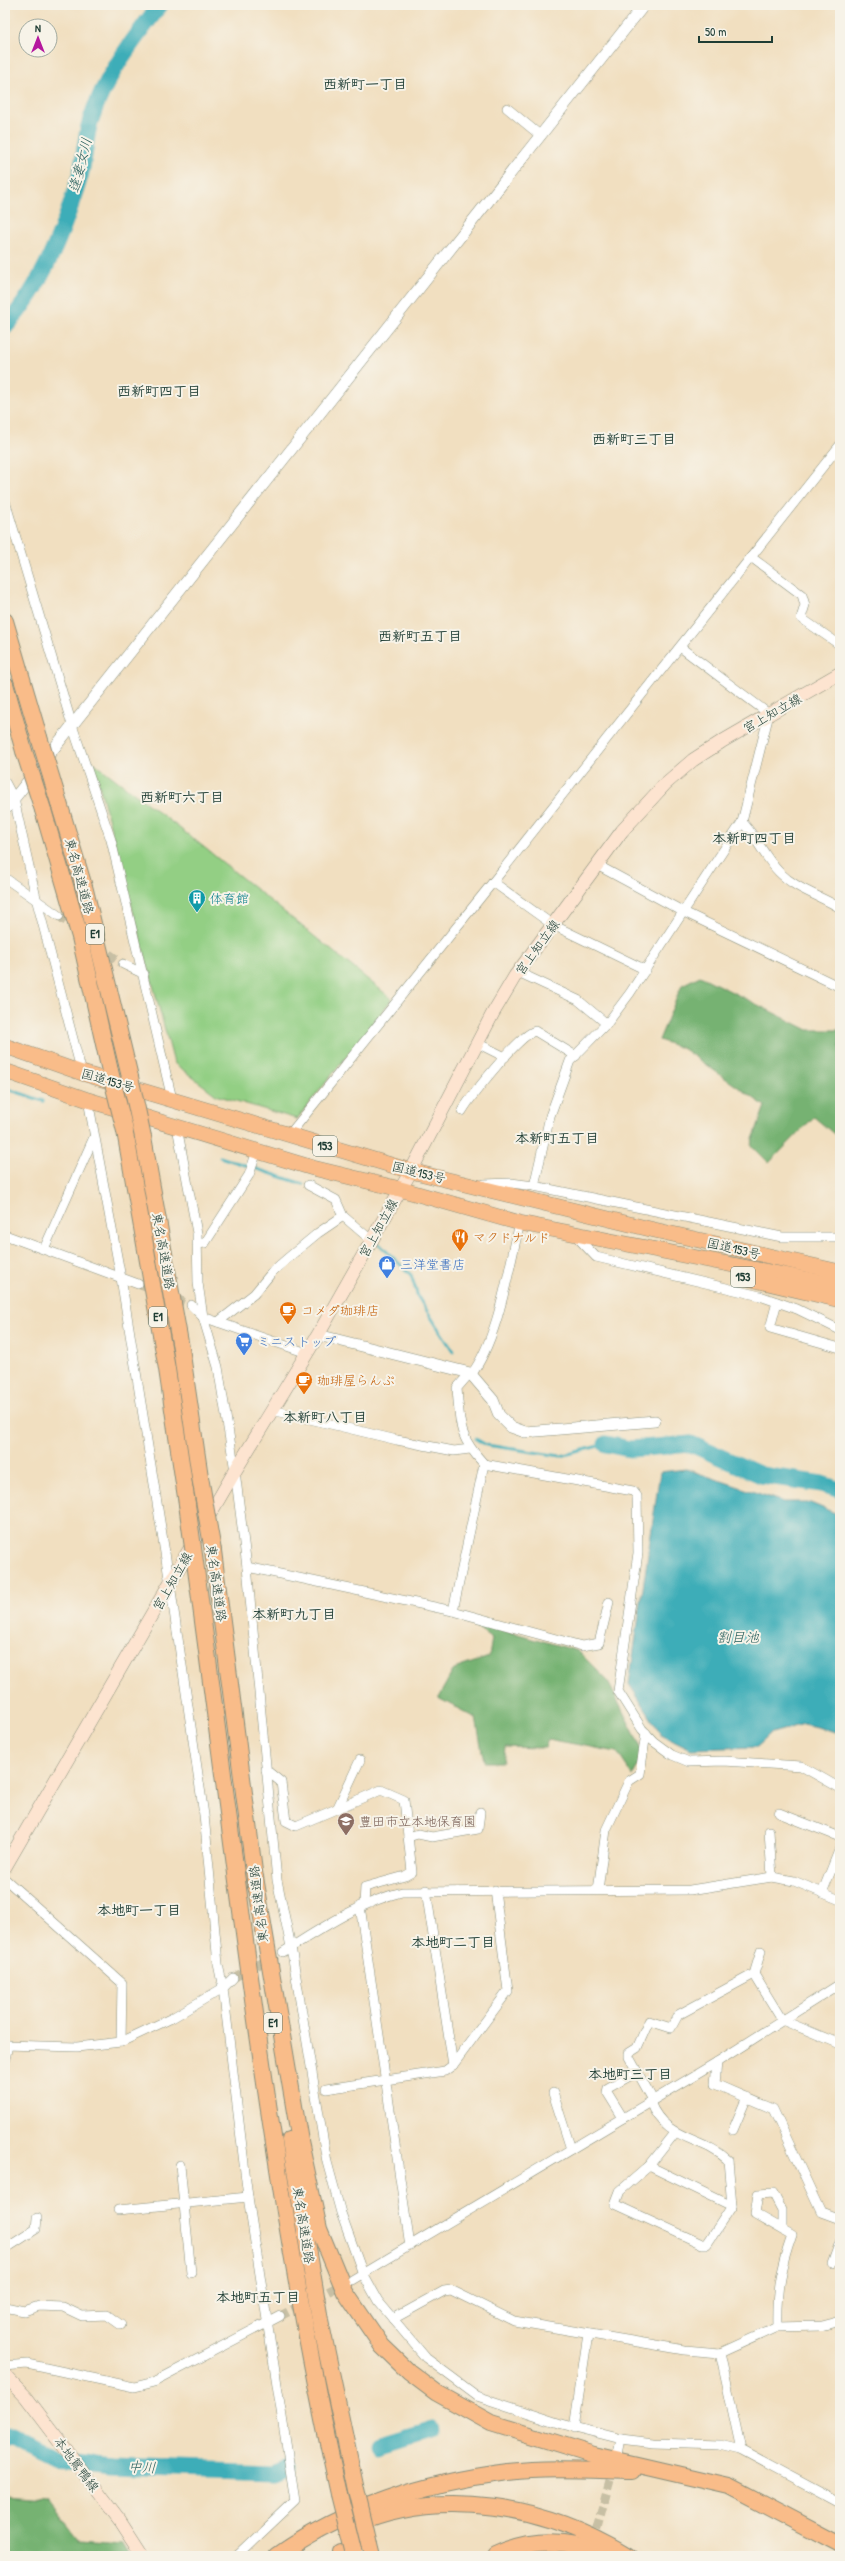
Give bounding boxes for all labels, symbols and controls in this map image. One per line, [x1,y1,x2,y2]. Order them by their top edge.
north arrow [18,18,58,58]
scale bar [699,18,772,44]
text: N [35,21,41,35]
text: 50 m [705,23,726,40]
district label: 西新町一丁目 [323,74,407,93]
water label: 逢妻女川 [64,135,96,194]
district label: 西新町四丁目 [117,381,201,400]
district label: 西新町三丁目 [592,429,676,448]
district label: 西新町五丁目 [378,626,462,645]
street label: 宮上知立線 [739,688,806,737]
district label: 西新町六丁目 [140,787,224,806]
district label: 本新町四丁目 [712,828,796,847]
street label: 東名高速道路 [61,836,99,916]
building icon: 体育館 [187,888,207,913]
place label: 体育館 [210,889,249,907]
street label: 宮上知立線 [511,915,564,979]
road number: E1 [86,924,104,944]
street label: 国道153号 [79,1064,137,1096]
district label: 本新町五丁目 [515,1128,599,1147]
road number: 153 [313,1136,337,1156]
street label: 国道153号 [390,1157,448,1187]
street label: 宮上知立線 [354,1194,402,1261]
street label: 東名高速道路 [148,1211,180,1291]
restaurant icon: マクドナルド [450,1227,470,1252]
place label: マクドナルド [473,1228,550,1246]
street label: 国道153号 [705,1233,763,1263]
shop icon: 三洋堂書店 [377,1254,397,1279]
place label: 三洋堂書店 [400,1255,465,1273]
road number: 153 [731,1267,755,1287]
cafe icon: コメダ珈琲店 [278,1300,298,1325]
place label: コメダ珈琲店 [301,1301,379,1319]
road number: E1 [149,1307,167,1327]
supermarket icon: ミニストップ [234,1331,254,1356]
place label: ミニストップ [257,1332,336,1350]
cafe icon: 珈琲屋らんぷ [294,1370,314,1395]
place label: 珈琲屋らんぷ [317,1371,395,1389]
district label: 本新町八丁目 [283,1407,367,1426]
street label: 東名高速道路 [203,1543,231,1623]
street label: 宮上知立線 [148,1547,197,1614]
district label: 本新町九丁目 [252,1604,336,1623]
water label: 割目池 [717,1627,760,1646]
school or university icon: 豊田市立本地保育園 [336,1811,356,1836]
place label: 豊田市立本地保育園 [359,1812,476,1830]
street label: 東名高速道路 [244,1864,272,1944]
district label: 本地町一丁目 [97,1900,181,1919]
district label: 本地町二丁目 [411,1932,495,1951]
road number: E1 [264,2013,282,2033]
district label: 本地町三丁目 [588,2064,672,2083]
street label: 東名高速道路 [289,2185,319,2265]
district label: 本地町五丁目 [216,2287,300,2306]
street label: 本地鴛鴨線 [50,2433,104,2496]
water label: 中川 [128,2457,156,2476]

